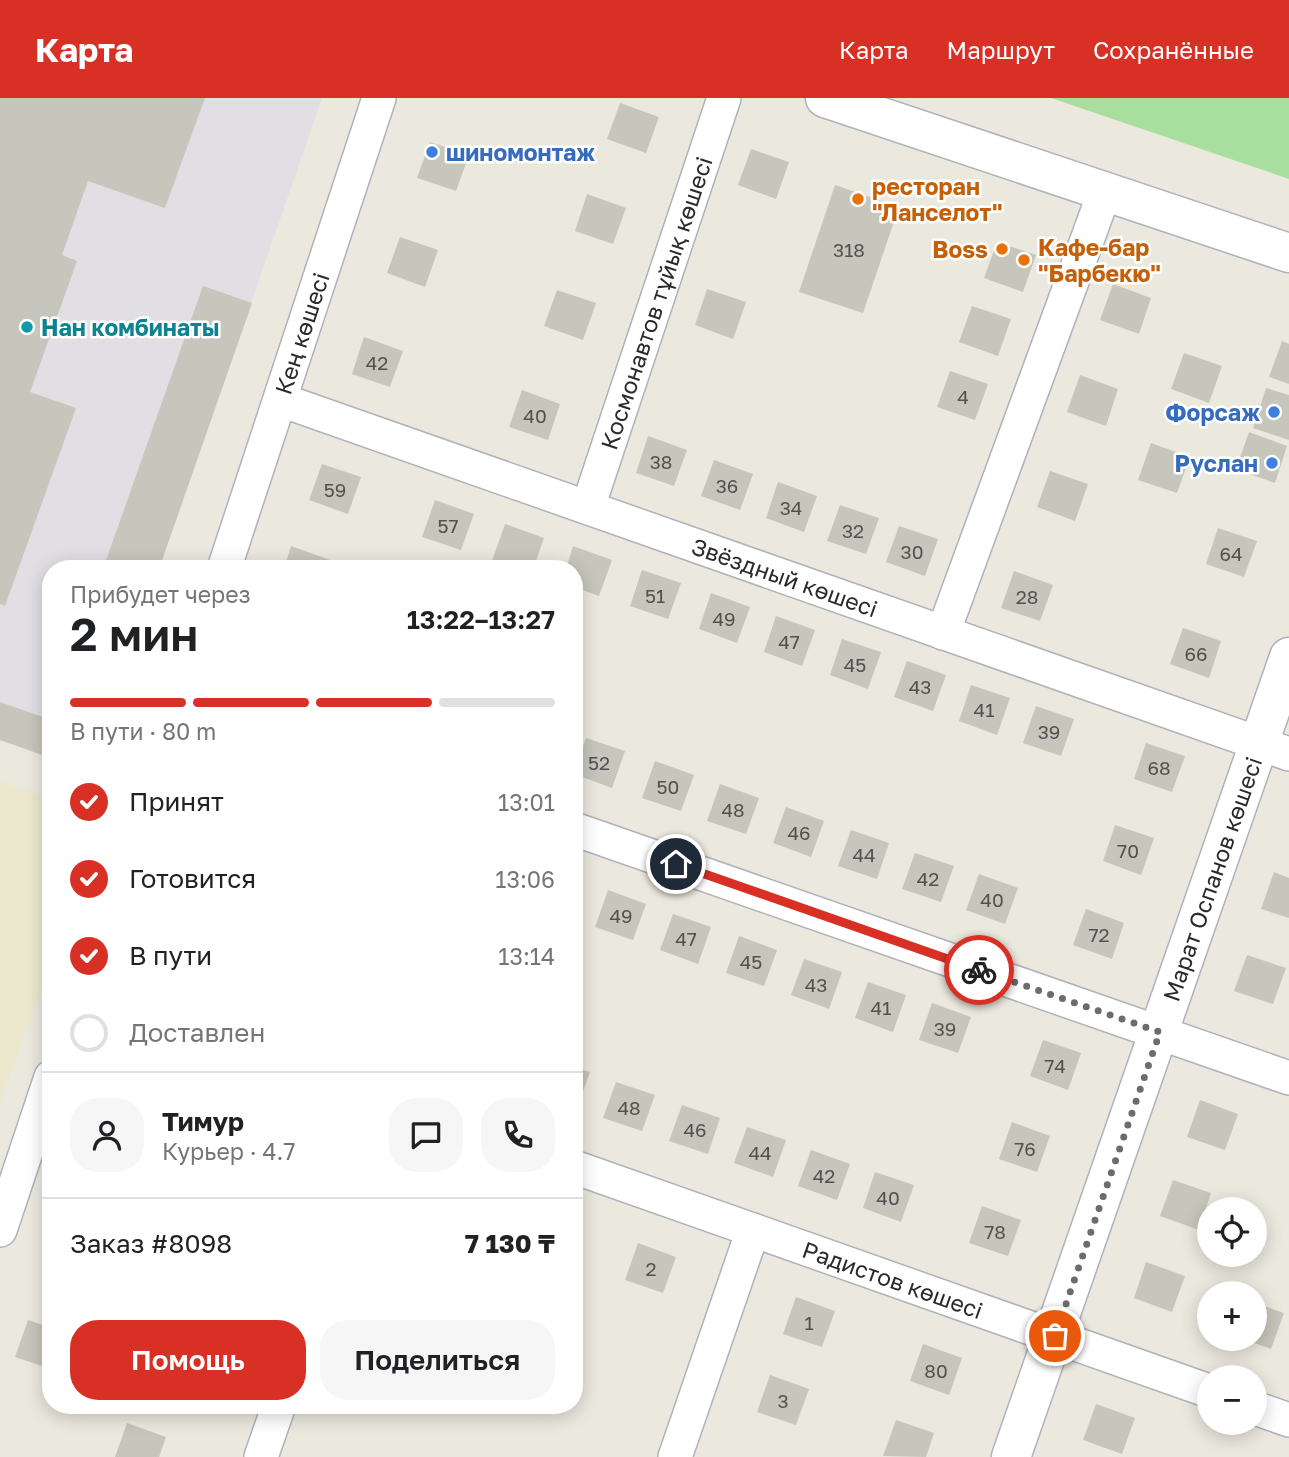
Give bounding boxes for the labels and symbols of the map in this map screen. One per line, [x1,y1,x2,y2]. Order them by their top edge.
place label: шиномонтаж [446,138,595,166]
marker: шиномонтаж [424,144,440,160]
street label: Космонавтов тұйық көшесі [594,153,718,453]
place label: ресторан "Ланселот" [872,172,1003,226]
marker: ресторан "Ланселот" [850,191,866,207]
place label: Кафе-бар "Барбекю" [1038,233,1161,287]
place label: Boss [932,235,988,263]
house number: 318 [833,238,865,261]
marker: Boss [994,241,1010,257]
marker: Кафе-бар "Барбекю" [1016,252,1032,268]
street label: Кең көшесі [268,269,335,398]
place label: Нан комбинаты [41,313,219,341]
marker: Нан комбинаты [19,319,35,335]
house number: 42 [366,351,388,374]
house number: 4 [957,385,969,408]
place label: Форсаж [1165,398,1260,426]
house number: 40 [523,404,547,427]
marker: Форсаж [1266,404,1282,420]
place label: Руслан [1175,449,1258,477]
house number: 38 [650,450,672,473]
marker: Руслан [1264,455,1280,471]
house number: 36 [716,474,738,497]
house number: 59 [324,478,346,501]
house number: 34 [780,496,802,519]
house number: 57 [437,514,459,537]
house number: 32 [842,519,864,542]
street label: Звёздный көшесі [688,531,881,622]
house number: 30 [901,540,923,563]
house number: 64 [1219,542,1243,565]
house number: 51 [645,584,665,607]
house number: 28 [1016,585,1038,608]
house number: 49 [712,607,736,630]
house number: 47 [778,630,800,653]
house number: 66 [1185,642,1208,665]
house number: 45 [844,653,866,676]
house number: 43 [909,675,931,698]
house number: 41 [974,698,994,721]
house number: 39 [1038,720,1060,743]
house number: 52 [588,751,610,774]
street label: Марат Оспанов көшесі [1156,753,1267,1005]
house number: 68 [1147,756,1171,779]
house number: 50 [657,775,679,798]
house number: 48 [721,798,745,821]
house number: 46 [787,821,811,844]
pin [646,834,706,894]
house number: 70 [1117,839,1139,862]
house number: 44 [852,843,876,866]
house number: 42 [917,867,939,890]
house number: 40 [980,888,1004,911]
house number: 49 [609,904,633,927]
house number: 72 [1088,923,1110,946]
house number: 47 [675,927,697,950]
courier [944,935,1014,1005]
house number: 45 [740,950,762,973]
house number: 43 [805,973,827,996]
house number: 41 [871,996,891,1019]
house number: 39 [934,1017,956,1040]
house number: 74 [1044,1054,1066,1077]
house number: 48 [617,1096,641,1119]
house number: 46 [683,1118,707,1141]
house number: 76 [1014,1137,1036,1160]
house number: 44 [748,1141,772,1164]
house number: 42 [813,1164,835,1187]
house number: 40 [876,1186,900,1209]
house number: 78 [984,1220,1006,1243]
street label: Радистов көшесі [799,1235,987,1324]
house number: 2 [645,1257,657,1280]
pin [1025,1306,1085,1366]
house number: 1 [804,1311,814,1334]
house number: 80 [924,1359,948,1382]
house number: 3 [777,1389,789,1412]

